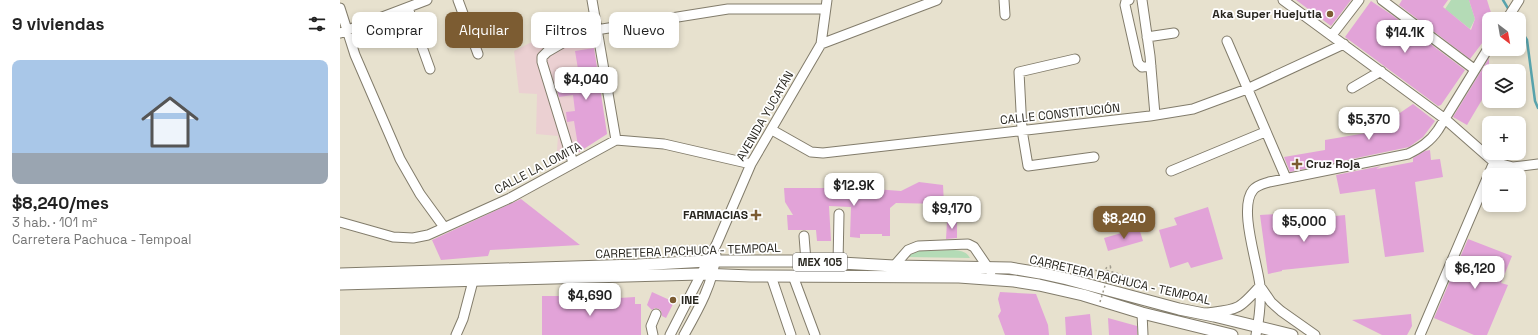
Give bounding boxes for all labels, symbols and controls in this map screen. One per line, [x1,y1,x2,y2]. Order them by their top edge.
place label: Aka Super Huejutla [1212,6,1322,22]
marker: Aka Super Huejutla [1325,9,1335,19]
chip: Comprar [352,12,437,48]
chip: Alquilar [445,12,523,48]
chip: Filtros [531,12,601,48]
chip: Nuevo [609,12,679,48]
north arrow [1482,12,1526,56]
map controls [1482,12,1526,212]
text: 9 viviendas [12,13,104,35]
icon: filters [306,13,328,35]
pin: $14.1K [1372,20,1438,54]
text: $14.1K [1385,24,1425,41]
button: layers [1482,64,1526,108]
pin: $4,040 [553,67,619,101]
street label: AVENIDA YUCATÁN [733,68,797,164]
text: $4,040 [564,71,608,88]
icon: home [134,86,206,158]
street label: CALLE CONSTITUCIÓN [999,100,1121,128]
pin: $5,370 [1336,107,1402,141]
text: $5,370 [1348,111,1390,128]
button: + [1482,116,1526,160]
street label: CALLE LA LOMITA [492,138,585,198]
place label: Cruz Roja [1306,156,1360,172]
marker: Cruz Roja [1291,158,1303,170]
button: − [1482,168,1526,212]
pin: $12.9K [821,173,887,207]
text: $12.9K [833,177,875,194]
text: $8,240/mes [12,192,109,214]
pin: $9,170 [919,196,985,230]
text: $9,170 [932,200,972,217]
pin: $8,240 [1091,206,1157,240]
place label: FARMACIAS [683,207,748,223]
pin: $5,000 [1271,209,1337,243]
marker: FARMACIAS [751,210,761,220]
text: $8,240 [1102,210,1146,227]
text: $5,000 [1282,213,1326,230]
text: 3 hab. · 101 m² [12,214,97,231]
text: Carretera Pachuca - Tempoal [12,231,191,248]
street label: CARRETERA PACHUCA - TEMPOAL [595,240,781,262]
street label: CARRETERA PACHUCA - TEMPOAL [1028,251,1213,309]
road number: MEX 105 [793,253,847,271]
pin: $6,120 [1442,256,1508,290]
text: $6,120 [1454,260,1496,277]
pin: $4,690 [557,283,623,317]
text: $4,690 [568,287,612,304]
place label: INE [681,292,699,308]
marker: INE [668,295,678,305]

